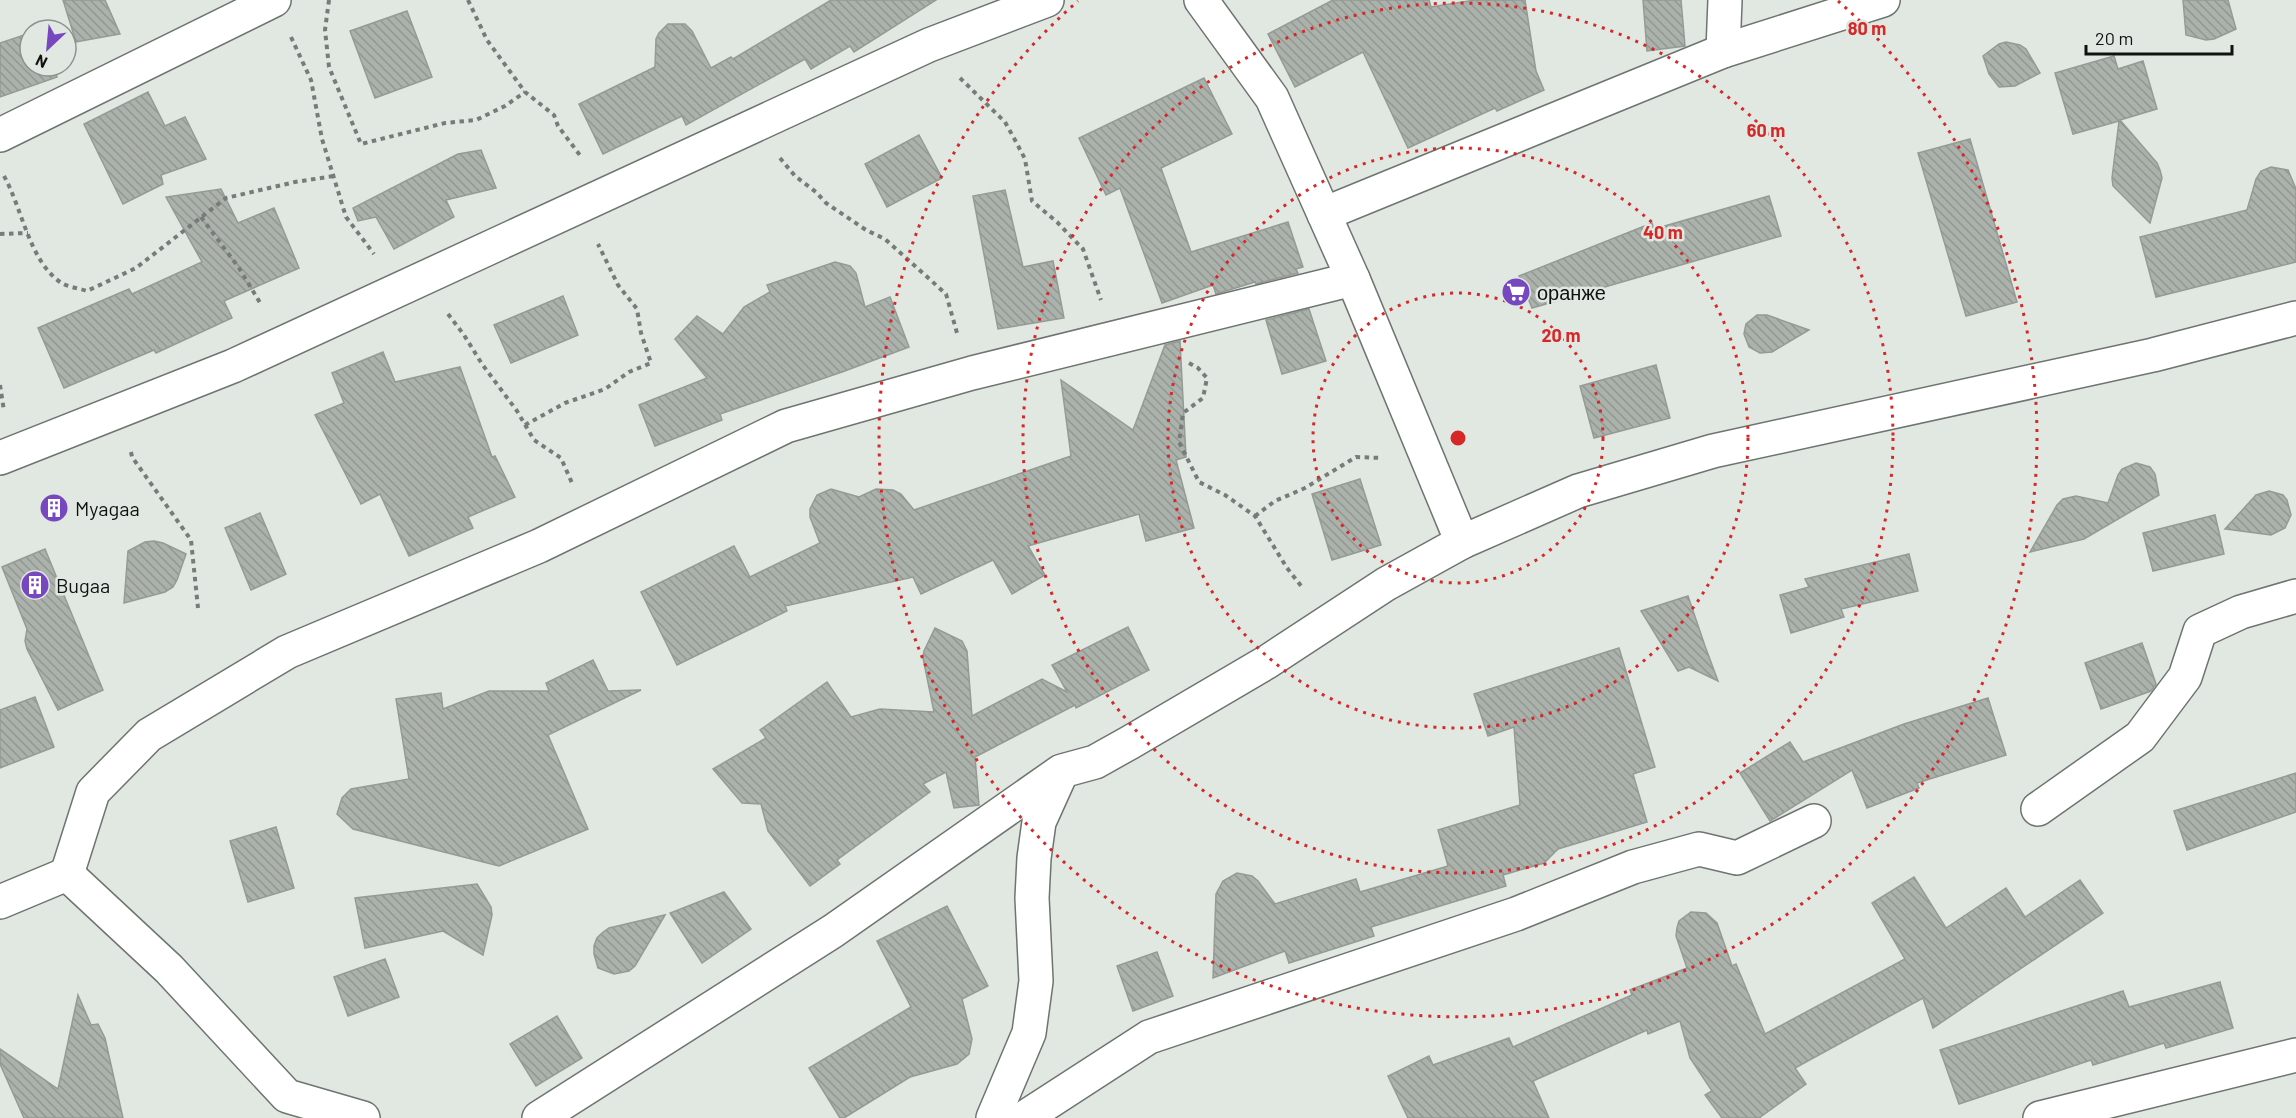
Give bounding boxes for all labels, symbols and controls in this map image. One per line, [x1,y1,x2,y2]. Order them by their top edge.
text: 80 m [1848,17,1886,39]
north arrow [18,18,78,78]
scale bar [2086,18,2232,56]
text: 20 m [2095,27,2133,49]
text: N [32,51,50,73]
text: 60 m [1747,119,1785,141]
text: 40 m [1643,221,1683,243]
supermarket icon: оранже [1500,276,1532,308]
place label: оранже [1537,280,1606,304]
text: 20 m [1542,324,1580,346]
centre of rings [1448,428,1468,448]
building icon: Myagaa [38,492,70,524]
place label: Myagaa [75,496,140,520]
building icon: Bugaa [19,569,51,601]
place label: Bugaa [56,573,110,597]

